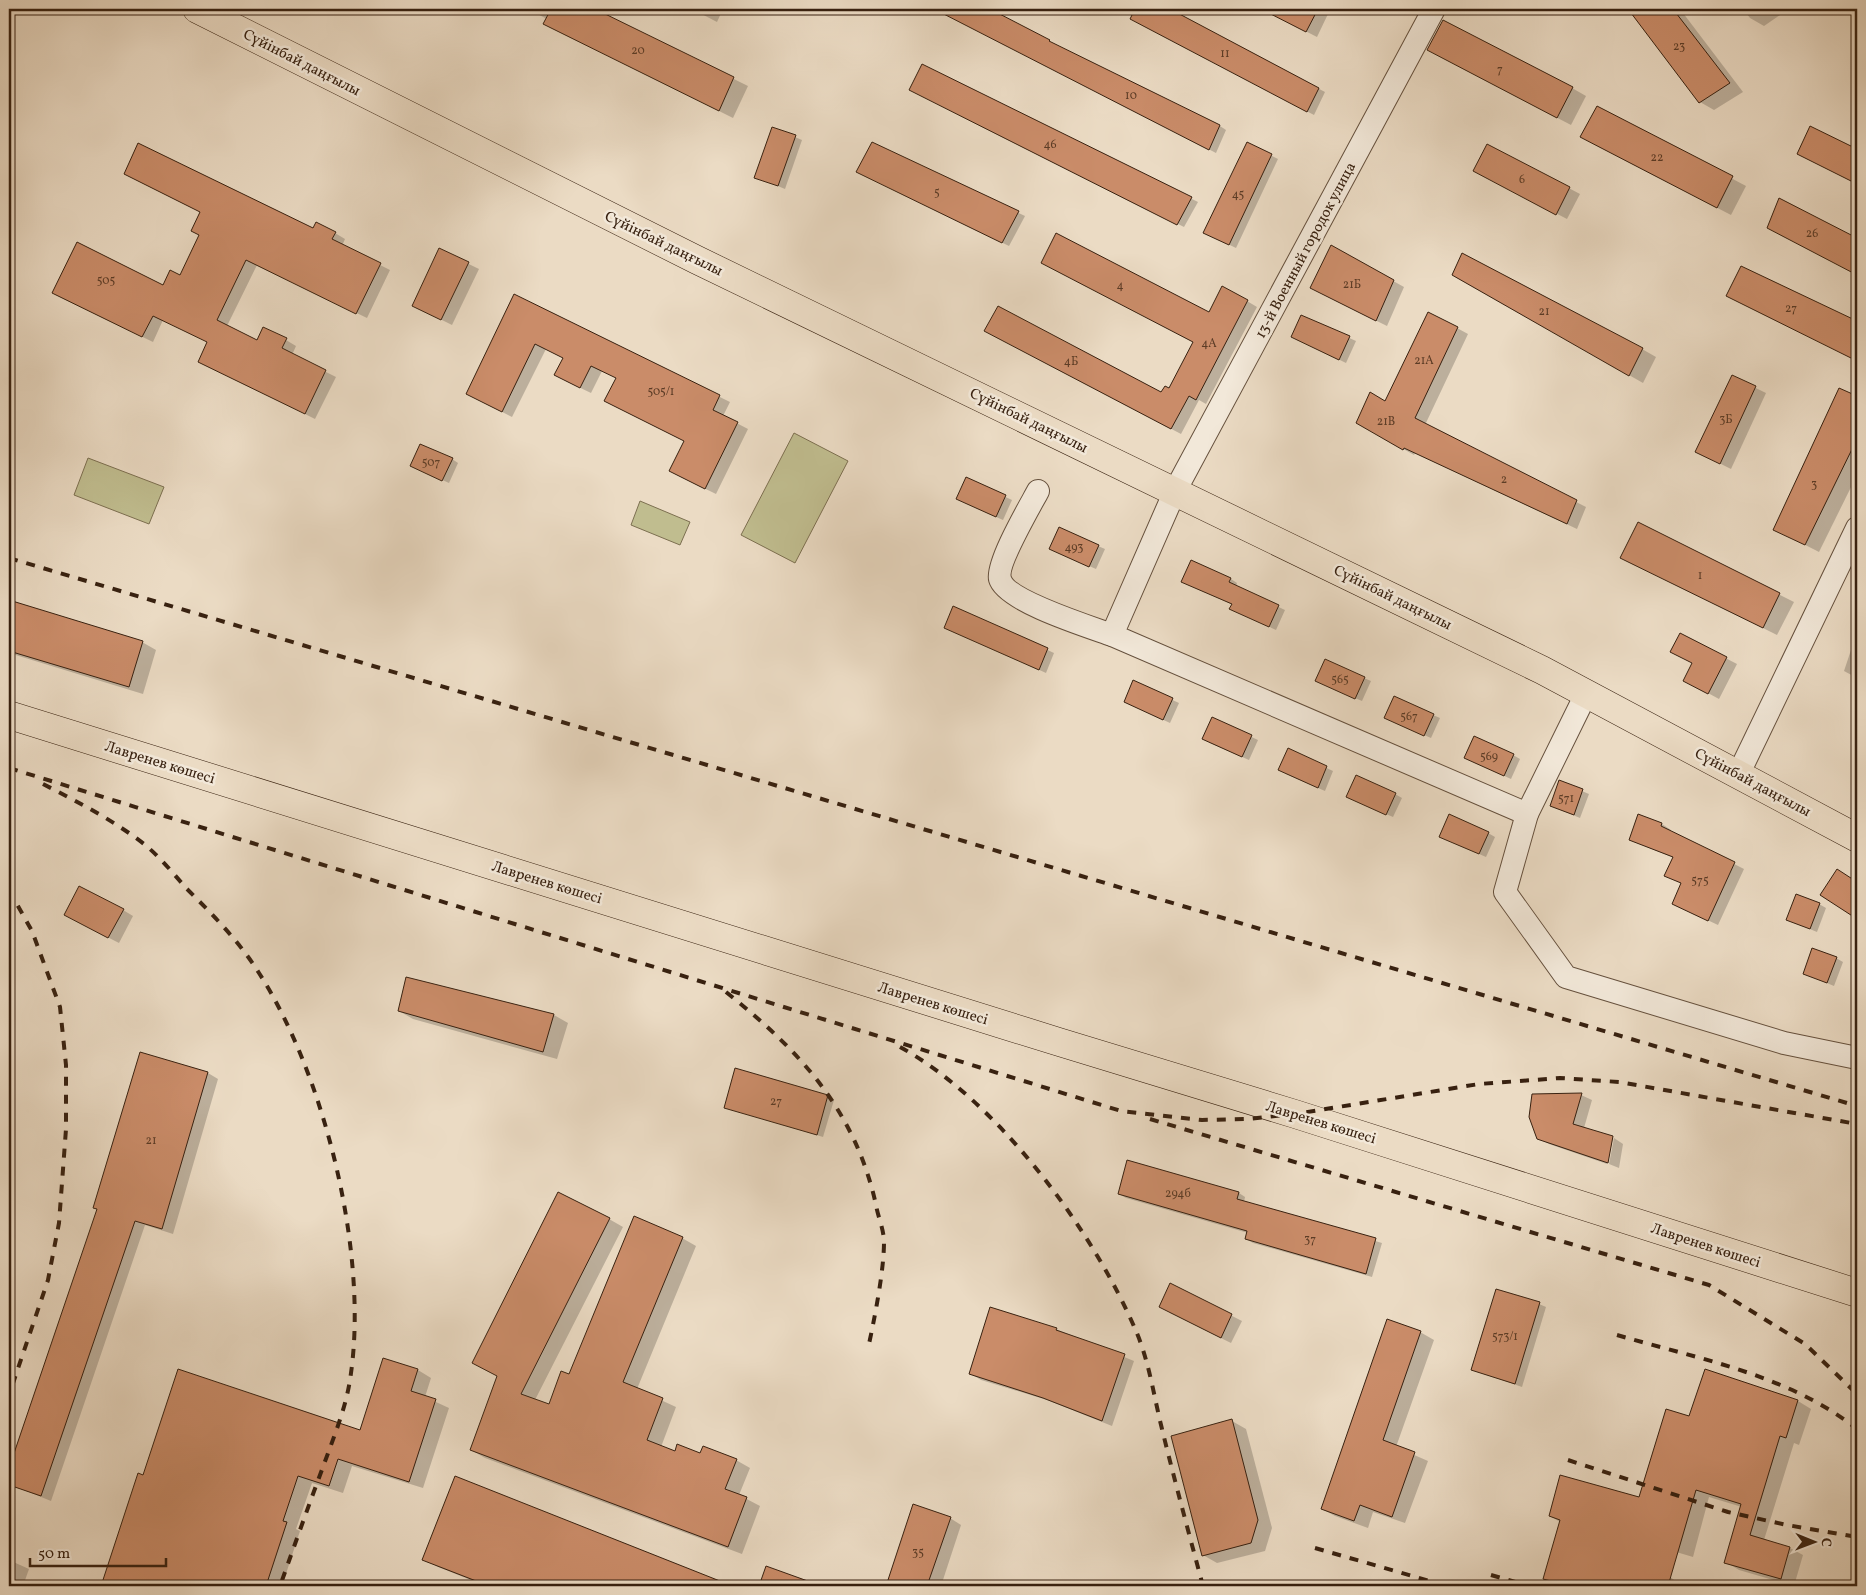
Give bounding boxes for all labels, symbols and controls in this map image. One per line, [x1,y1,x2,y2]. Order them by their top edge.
street label: Сүйінбай даңғылы [239,25,364,102]
house number: 23 [1673,39,1685,55]
house number: 20 [631,43,645,59]
house number: 11 [1220,46,1230,62]
house number: 7 [1497,62,1503,78]
house number: 10 [1125,88,1137,104]
house number: 46 [1043,137,1057,153]
house number: 22 [1651,150,1663,166]
street label: 13-й Военный городок улица [1251,159,1362,343]
house number: 6 [1519,172,1525,188]
house number: 5 [934,185,940,201]
house number: 45 [1232,187,1245,203]
street label: Сүйінбай даңғылы [601,207,726,282]
house number: 26 [1806,226,1818,242]
house number: 505 [97,273,115,289]
house number: 21Б [1343,277,1361,293]
house number: 4 [1116,278,1124,294]
house number: 27 [1785,301,1797,317]
house number: 21 [1538,304,1550,320]
house number: 4А [1201,336,1217,352]
house number: 21А [1414,353,1434,369]
house number: 4Б [1064,354,1078,370]
house number: 505/1 [647,384,675,400]
street label: Сүйінбай даңғылы [966,384,1091,459]
house number: 3Б [1719,412,1733,428]
house number: 21В [1377,414,1395,430]
house number: 507 [422,455,440,471]
house number: 2 [1501,472,1507,488]
house number: 3 [1811,477,1817,493]
house number: 493 [1065,540,1083,556]
street label: Сүйінбай даңғылы [1330,561,1455,636]
house number: 1 [1698,568,1702,584]
house number: 565 [1331,672,1349,688]
house number: 567 [1400,709,1418,725]
street label: Лавренев көшесі [102,737,217,790]
street label: Сүйінбай даңғылы [1690,744,1815,823]
house number: 569 [1480,749,1498,765]
house number: 571 [1558,791,1574,807]
street label: Лавренев көшесі [489,857,604,910]
house number: 575 [1691,873,1709,889]
street label: Лавренев көшесі [875,978,990,1031]
house number: 27 [770,1094,782,1110]
street label: Лавренев көшесі [1263,1097,1378,1150]
house number: 21 [145,1133,157,1149]
house number: 294б [1165,1186,1191,1202]
street label: Лавренев көшесі [1648,1219,1763,1274]
house number: 37 [1304,1232,1316,1248]
house number: 573/1 [1492,1329,1518,1345]
north arrow [1788,1518,1838,1568]
scale bar [30,1535,166,1567]
text: С [1816,1538,1835,1547]
text: 50 m [38,1544,70,1565]
house number: 35 [912,1545,924,1561]

